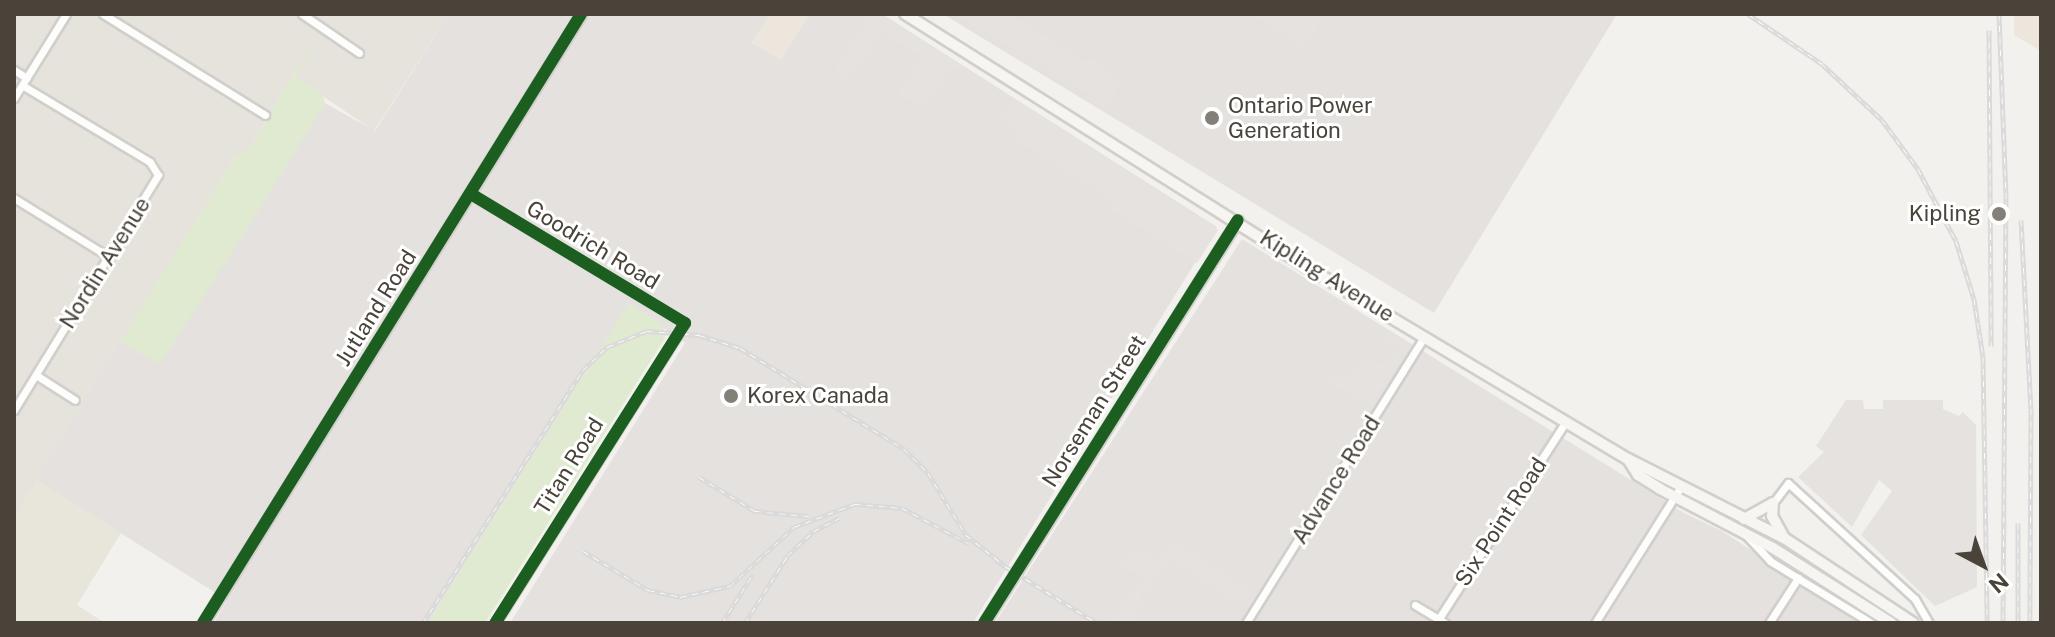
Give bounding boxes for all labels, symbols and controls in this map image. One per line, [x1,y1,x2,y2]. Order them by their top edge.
place label: Ontario Power Generation [1228,92,1373,144]
marker: Ontario Power Generation [1203,109,1221,127]
street label: Nordin Avenue [54,193,156,333]
street label: Goodrich Road [522,195,664,295]
place label: Kipling [1909,201,1981,227]
marker: Kipling [1988,203,2010,225]
street label: Kipling Avenue [1255,224,1399,328]
street label: Jutland Road [330,245,422,371]
street label: Norseman Street [1037,330,1151,492]
place label: Korex Canada [747,383,889,409]
marker: Korex Canada [722,387,740,405]
street label: Advance Road [1286,411,1386,549]
street label: Titan Road [529,413,609,519]
street label: Six Point Road [1450,453,1552,591]
north arrow [1943,525,2023,605]
text: N [1984,568,2014,599]

